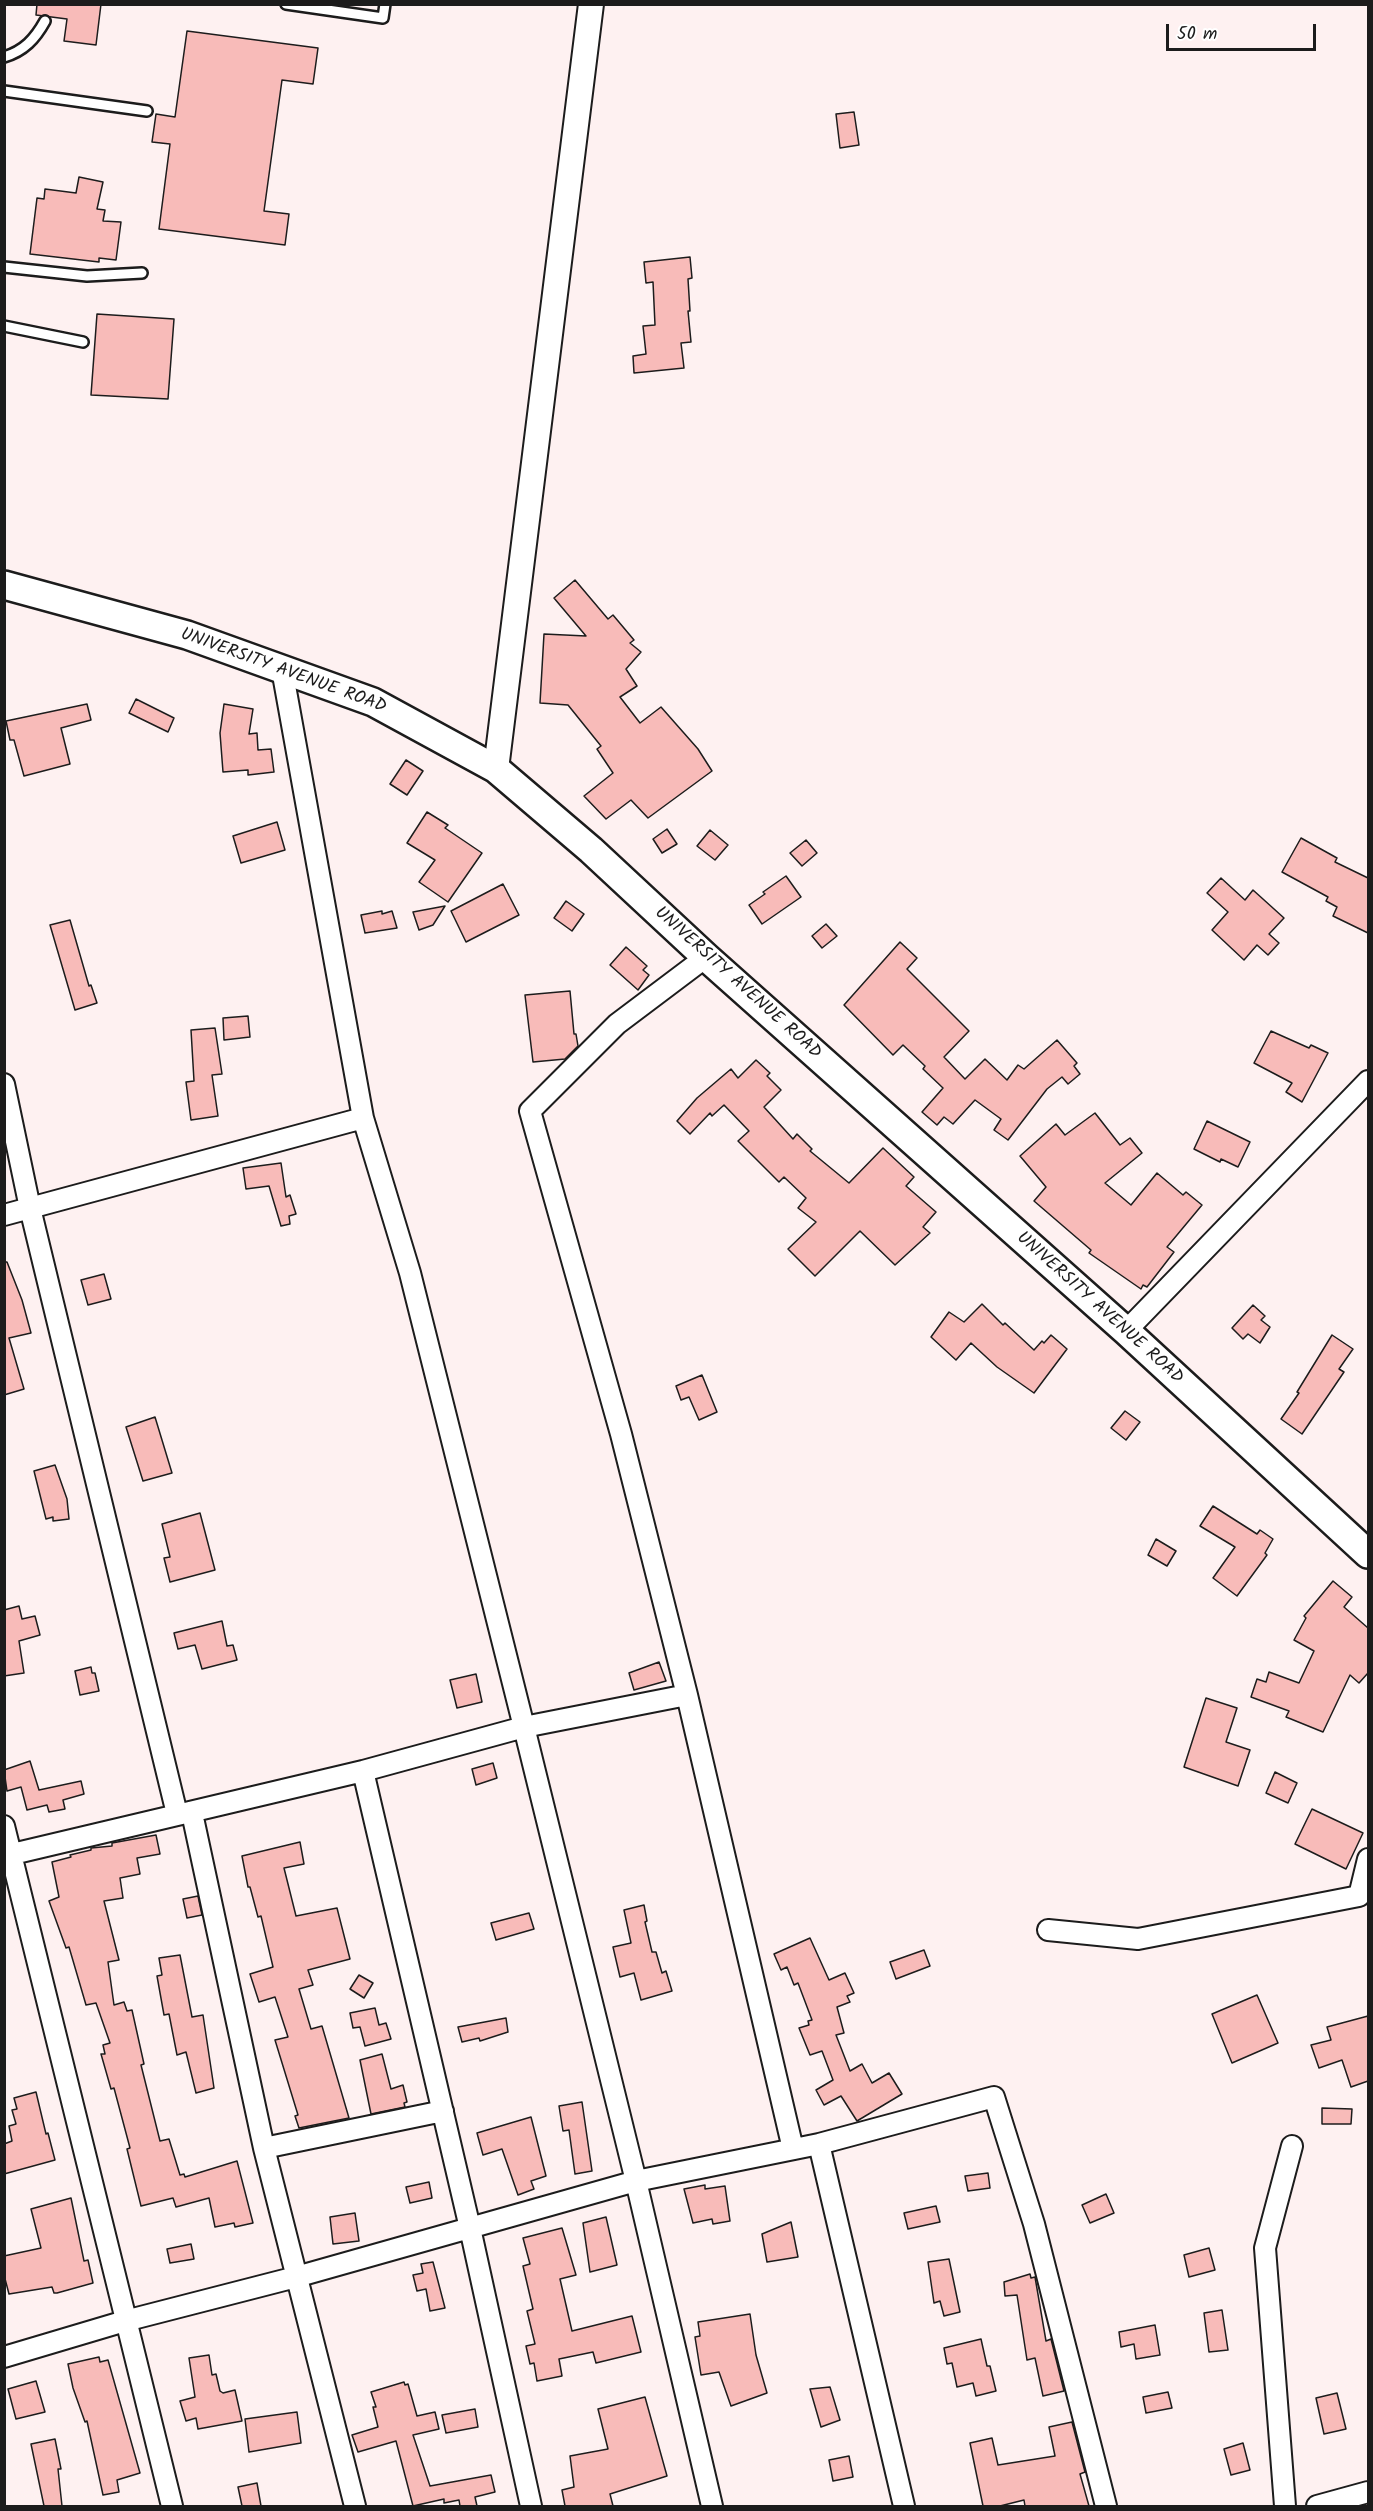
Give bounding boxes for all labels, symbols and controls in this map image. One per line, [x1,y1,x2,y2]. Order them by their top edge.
scale bar [1169,12,1319,50]
text: 50 m [1177,20,1217,49]
street label: UNIVERSITY AVENUE ROAD [177,625,389,719]
street label: UNIVERSITY AVENUE ROAD [649,903,825,1065]
street label: UNIVERSITY AVENUE ROAD [1011,1228,1187,1390]

